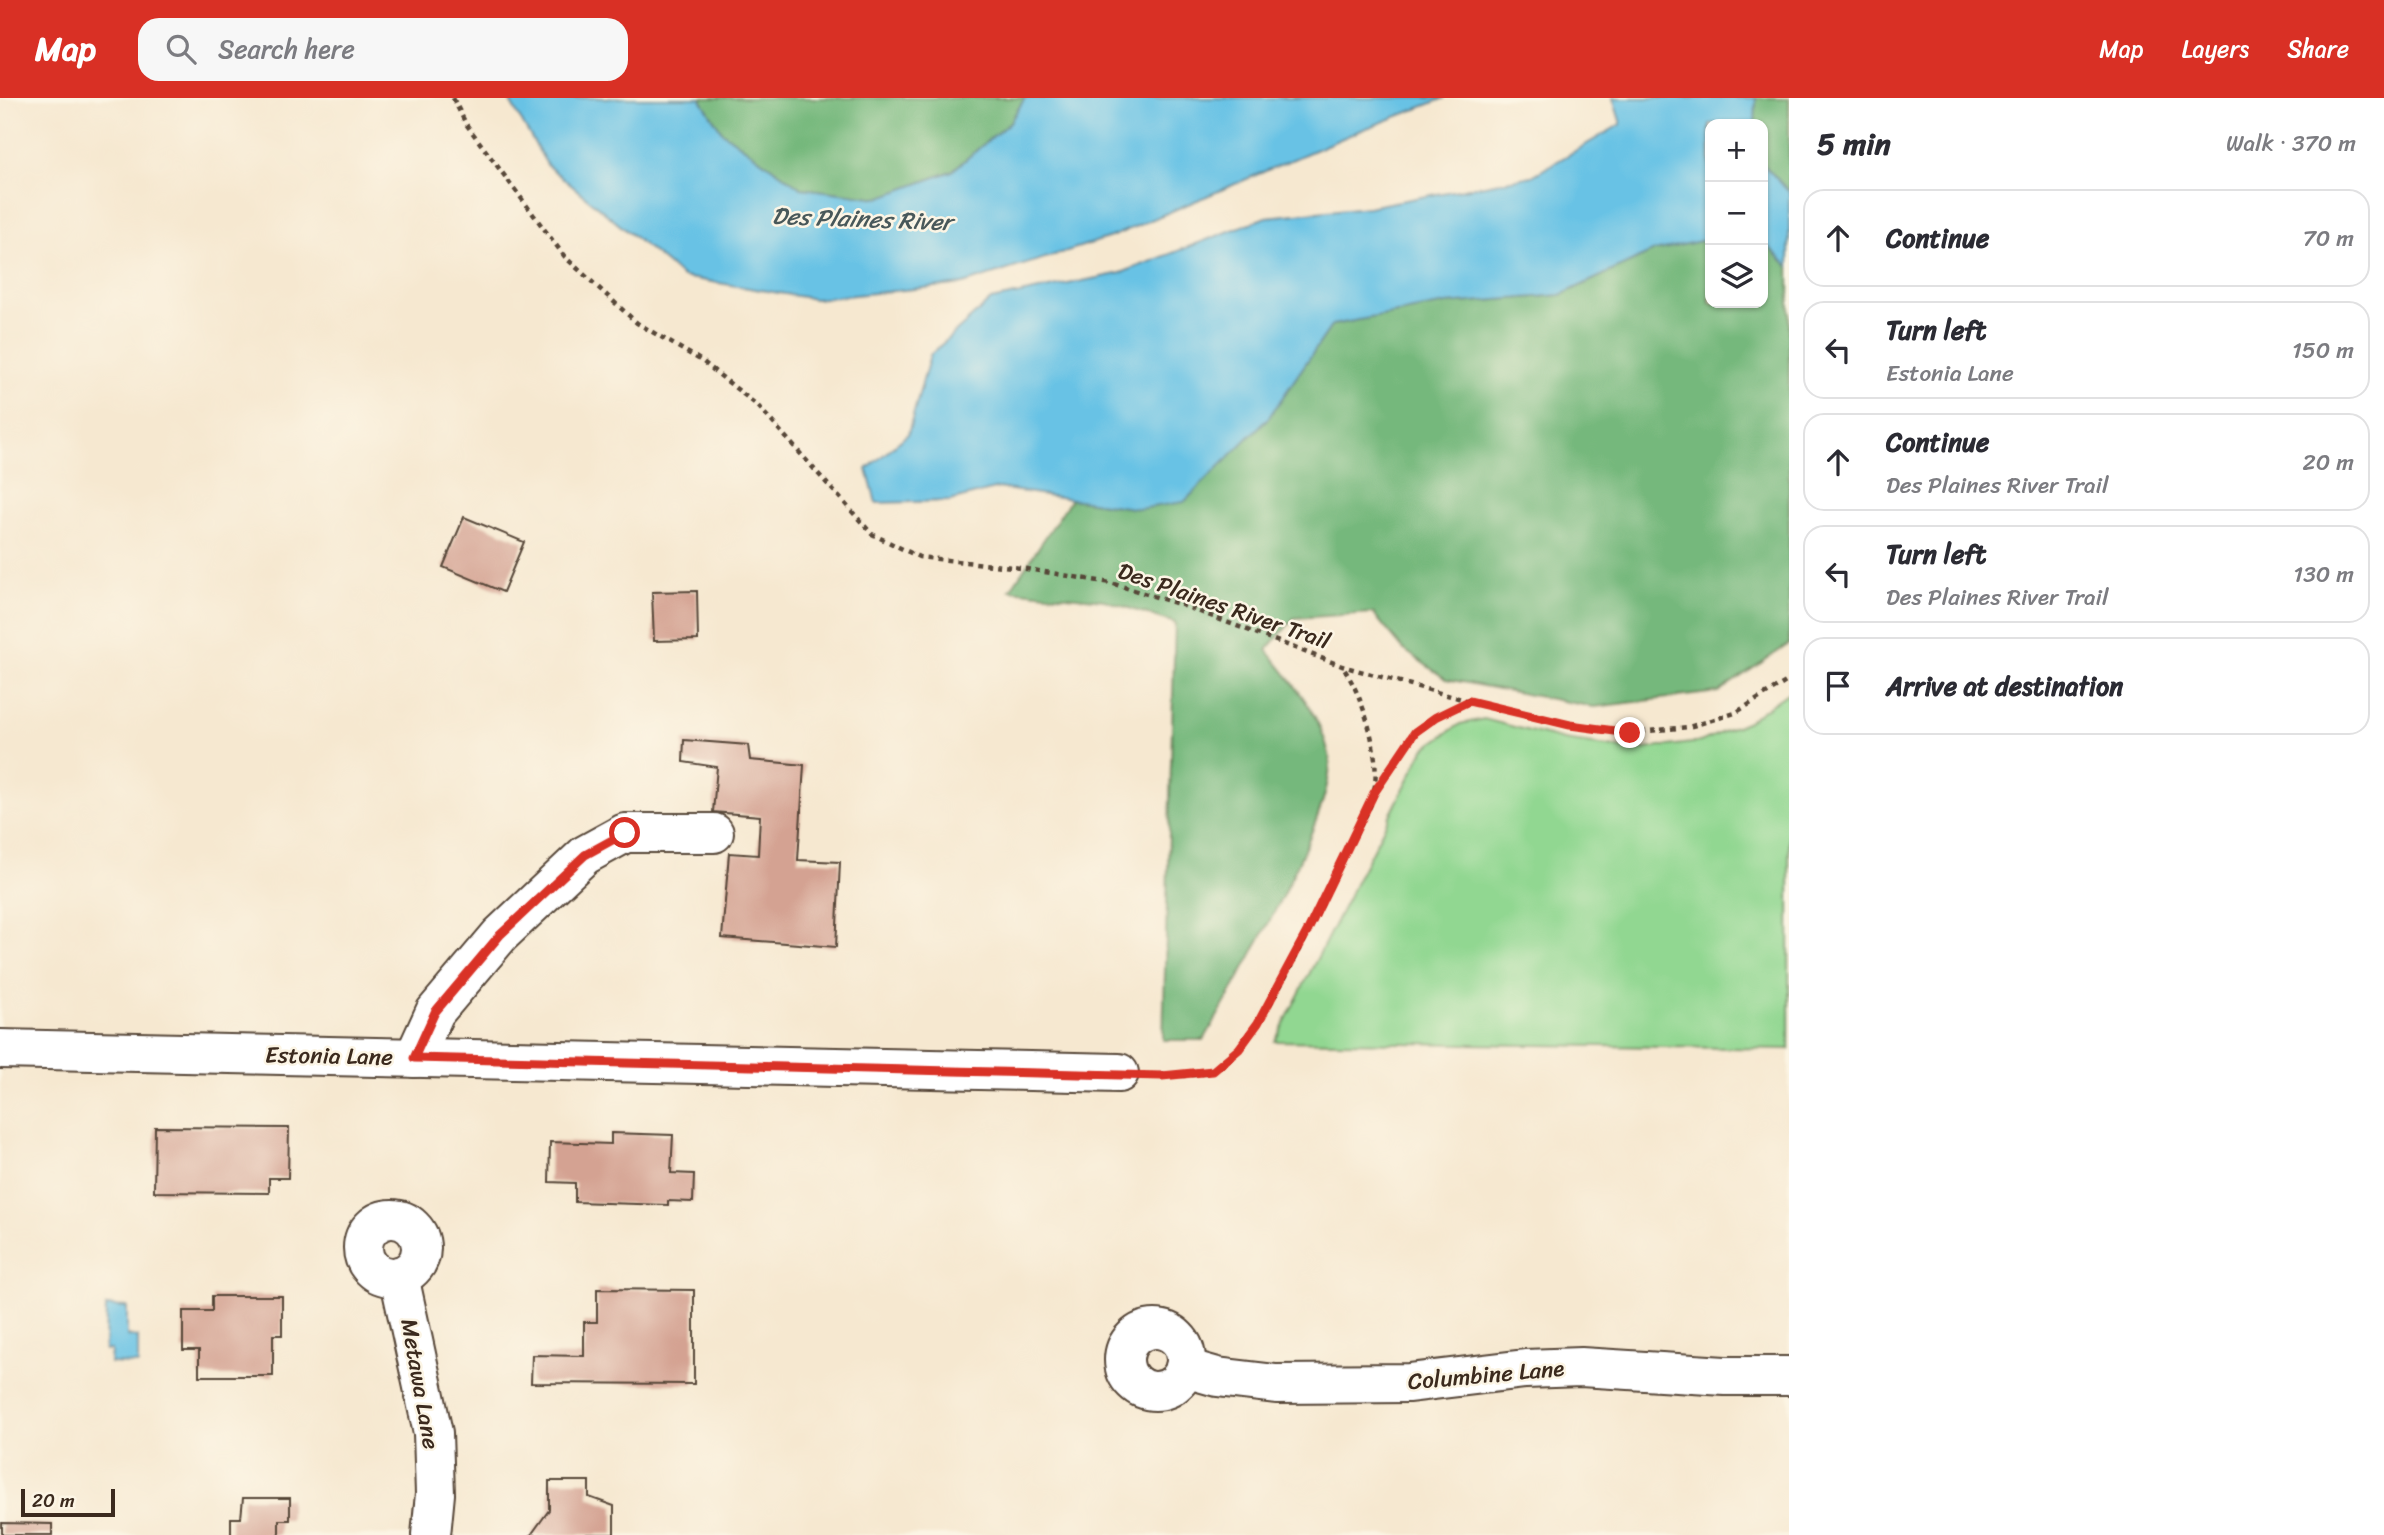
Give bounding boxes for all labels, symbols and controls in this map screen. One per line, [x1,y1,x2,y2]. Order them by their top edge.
search box [138,18,628,81]
text: Map [35,20,96,78]
text: Search here [218,26,355,72]
text: Map [2099,28,2144,70]
text: Layers [2182,28,2249,70]
text: Share [2287,28,2349,70]
icon: search [162,30,200,68]
text: 5 min [1817,117,1891,171]
map controls [1705,119,1768,308]
button: + [1705,119,1768,182]
text: Walk · 370 m [2226,123,2356,164]
button: − [1705,182,1768,245]
water label: Des Plaines River [771,195,957,243]
text: Continue [1886,215,1989,261]
text: 70 m [2303,218,2354,259]
icon: ahead [1819,219,1857,257]
button: layers [1705,245,1768,308]
text: Turn left [1886,307,1986,353]
text: 150 m [2292,330,2354,371]
icon: left [1819,331,1857,369]
text: Estonia Lane [1886,353,2014,394]
text: Continue [1886,419,1989,465]
text: 20 m [2303,442,2354,483]
icon: ahead [1819,443,1857,481]
text: Des Plaines River Trail [1886,465,2108,506]
text: Turn left [1886,531,1986,577]
street label: Des Plaines River Trail [1112,550,1336,662]
text: 130 m [2293,554,2354,595]
icon: left [1819,555,1857,593]
text: Des Plaines River Trail [1886,577,2108,618]
text: Arrive at destination [1886,663,2123,709]
icon: arrive [1819,667,1857,705]
route end [1614,717,1645,748]
route start [609,817,640,848]
street label: Estonia Lane [265,1034,393,1078]
street label: Metawa Lane [388,1315,452,1453]
street label: Columbine Lane [1406,1348,1566,1402]
text: 20 m [32,1484,75,1517]
scale bar [21,1486,116,1518]

